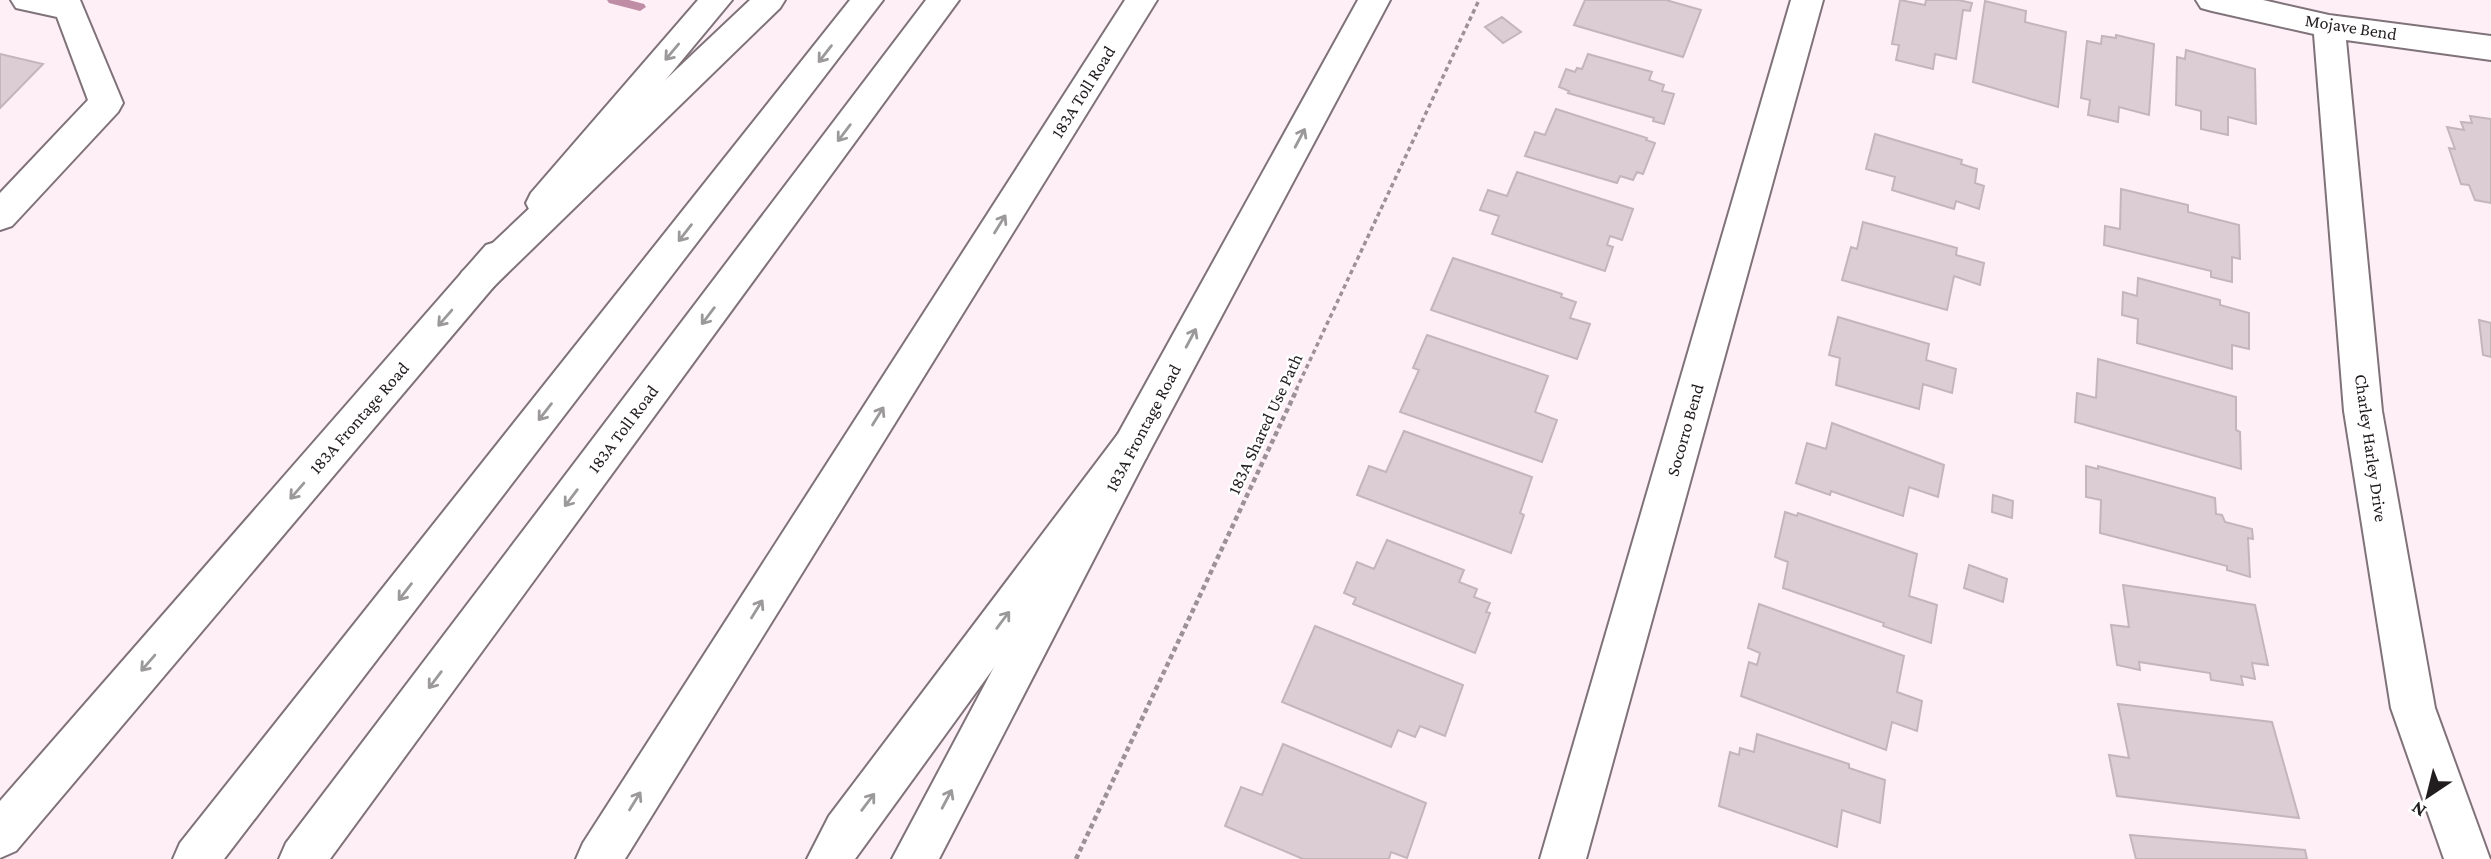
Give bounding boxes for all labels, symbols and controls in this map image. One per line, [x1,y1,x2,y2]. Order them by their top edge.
street label: Mojave Bend [2303,10,2399,45]
street label: 183A Toll Road [1047,42,1119,142]
one-way arrow [664,43,680,61]
one-way arrow [818,44,833,62]
one-way arrow [836,123,851,142]
one-way arrow [1293,128,1307,149]
one-way arrow [992,215,1007,234]
one-way arrow [678,223,693,242]
one-way arrow [700,306,715,324]
one-way arrow [437,309,453,327]
one-way arrow [1185,328,1198,349]
street label: 183A Shared Use Path [1224,350,1306,497]
street label: 183A Frontage Road [305,358,413,478]
street label: 183A Frontage Road [1101,360,1185,495]
street label: Charley Harley Drive [2351,373,2391,523]
street label: 183A Toll Road [584,381,663,477]
street label: Socorro Bend [1662,381,1708,479]
one-way arrow [538,403,553,421]
one-way arrow [872,407,886,427]
one-way arrow [289,482,305,500]
one-way arrow [564,488,579,507]
one-way arrow [398,582,413,600]
one-way arrow [749,600,764,619]
one-way arrow [996,611,1011,630]
one-way arrow [140,654,156,672]
one-way arrow [428,670,443,689]
north arrow [2393,761,2463,831]
one-way arrow [940,789,954,809]
one-way arrow [629,792,643,812]
one-way arrow [860,794,875,812]
text: N [2407,797,2430,822]

